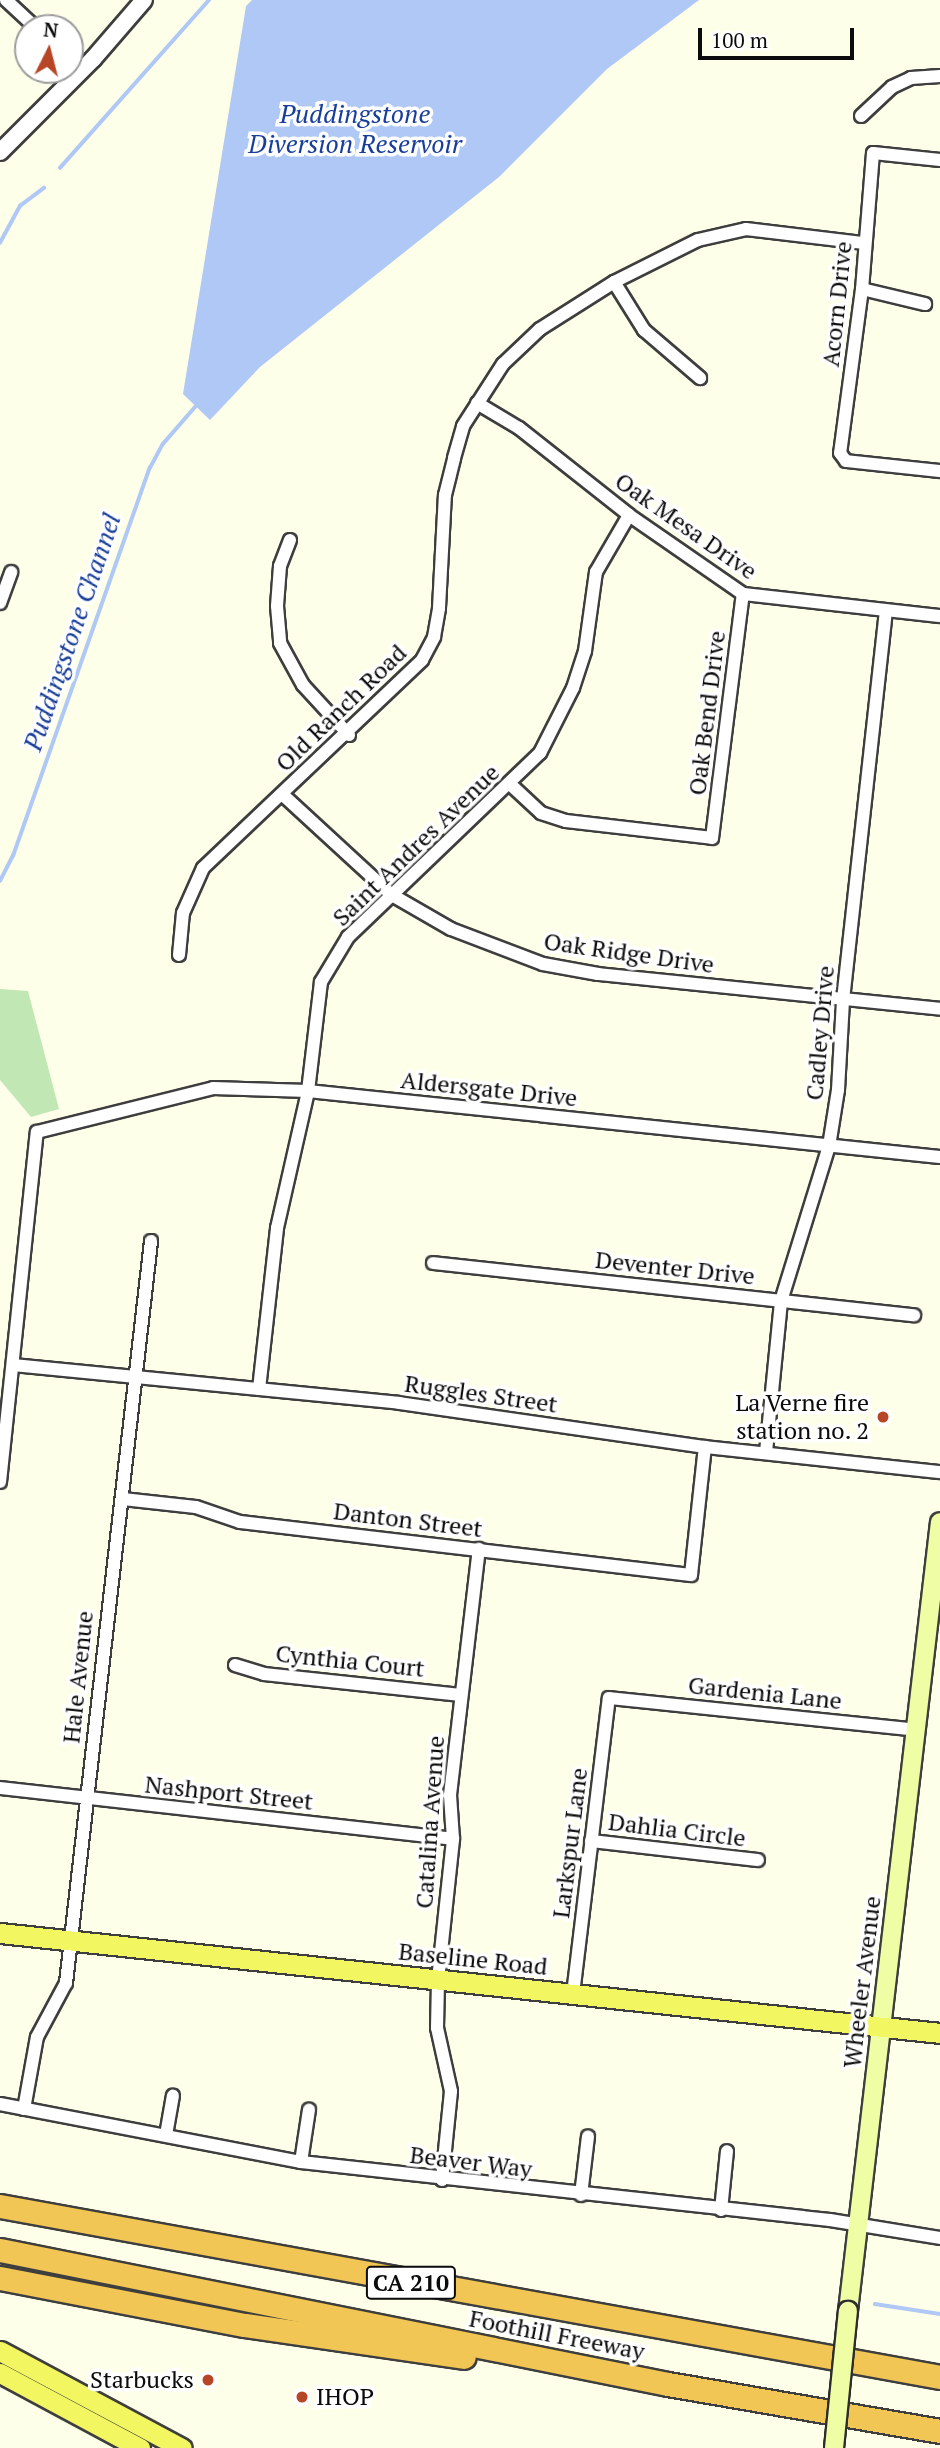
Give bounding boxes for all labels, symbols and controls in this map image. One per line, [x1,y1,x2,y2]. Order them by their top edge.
north arrow [14,14,84,84]
scale bar [702,14,858,58]
text: N [43,16,60,43]
text: 100 m [711,26,768,54]
water label: Puddingstone Diversion Reservoir [248,98,462,160]
street label: Acorn Drive [816,240,858,368]
street label: Oak Mesa Drive [610,466,762,586]
water label: Puddingstone Channel [17,509,127,755]
street label: Oak Bend Drive [683,629,731,797]
street label: Old Ranch Road [270,638,412,778]
street label: Saint Andres Avenue [326,758,506,932]
street label: Oak Ridge Drive [542,927,716,979]
street label: Cadley Drive [800,965,840,1101]
street label: Aldersgate Drive [399,1065,579,1113]
street label: Deventer Drive [594,1245,756,1291]
street label: Ruggles Street [403,1369,559,1419]
place label: La Verne fire station no. 2 [735,1389,869,1445]
marker: La Verne fire station no. 2 [875,1409,891,1425]
street label: Danton Street [332,1497,484,1543]
street label: Hale Avenue [57,1609,99,1745]
street label: Cynthia Court [274,1639,426,1683]
street label: Gardenia Lane [687,1671,843,1715]
street label: Catalina Avenue [410,1734,450,1910]
street label: Larkspur Lane [546,1766,594,1920]
street label: Nashport Street [143,1770,315,1816]
street label: Dahlia Circle [607,1807,747,1853]
street label: Wheeler Avenue [837,1894,887,2070]
street label: Baseline Road [397,1937,549,1981]
street label: Beaver Way [408,2140,534,2184]
road number: CA 210 [366,2264,457,2302]
street label: Foothill Freeway [467,2304,647,2366]
place label: Starbucks [90,2366,194,2394]
marker: Starbucks [200,2372,216,2388]
place label: IHOP [316,2383,374,2411]
marker: IHOP [294,2389,310,2405]

